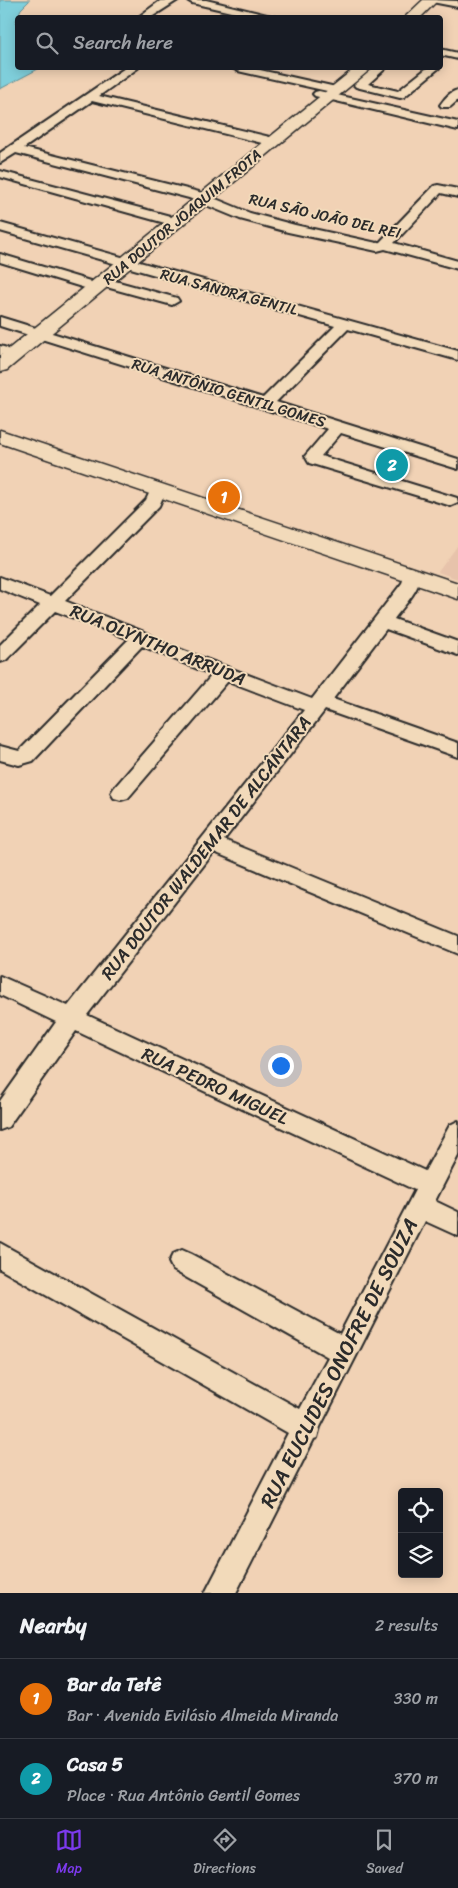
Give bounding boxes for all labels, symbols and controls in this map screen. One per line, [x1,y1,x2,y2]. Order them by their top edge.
search box [15,15,443,70]
text: Search here [73,26,173,59]
icon: search [33,29,61,57]
street label: RUA DOUTOR JOAQUIM FROTA [97,143,267,291]
street label: RUA SÃO JOÃO DEL REI [247,186,404,246]
street label: RUA SANDRA GENTIL [158,261,301,323]
street label: RUA ANTÔNIO GENTIL GOMES [129,351,330,435]
pin: 2 [376,446,408,484]
pin: 1 [208,478,240,516]
street label: RUA OLYNTHO ARRUDA [65,595,251,695]
street label: RUA DOUTOR WALDEMAR DE ALCÂNTARA [92,709,320,987]
street label: RUA PEDRO MIGUEL [136,1038,294,1134]
your location [268,1053,294,1079]
street label: RUA EUCLIDES ONOFRE DE SOUZA [249,1211,429,1515]
map controls [398,1488,443,1578]
button: locate [398,1488,443,1533]
button: layers [398,1533,443,1578]
text: Nearby [20,1607,86,1645]
text: 2 results [375,1611,438,1640]
text: Bar da Tetê [67,1668,161,1701]
text: 1 [33,1684,39,1713]
text: 330 m [394,1684,438,1713]
text: Bar · Avenida Evilásio Almeida Miranda [67,1701,338,1730]
text: Casa 5 [67,1748,123,1781]
text: 2 [31,1764,41,1793]
text: 370 m [394,1764,438,1793]
text: Place · Rua Antônio Gentil Gomes [67,1781,300,1810]
tab: Map [55,1826,83,1881]
tab: Directions [193,1826,256,1881]
tab: Saved [366,1826,403,1881]

